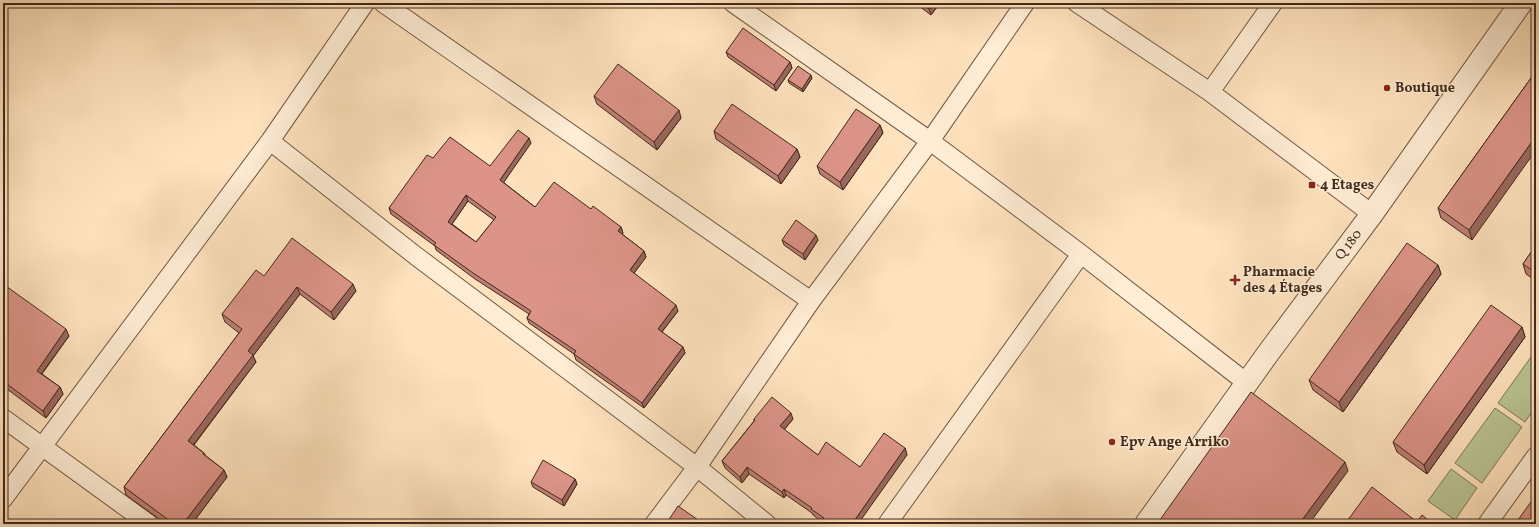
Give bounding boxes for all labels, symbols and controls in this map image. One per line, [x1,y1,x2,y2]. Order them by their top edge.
place label: Boutique [1395,79,1455,98]
marker: Boutique [1382,83,1392,93]
place label: 4 Etages [1320,176,1374,195]
marker: 4 Etages [1307,180,1317,190]
street label: Q 180 [1331,226,1367,264]
place label: Pharmacie des 4 Étages [1243,263,1322,298]
marker: Pharmacie des 4 Étages [1230,275,1240,285]
place label: Epv Ange Arriko [1120,433,1229,452]
marker: Epv Ange Arriko [1107,437,1117,447]

